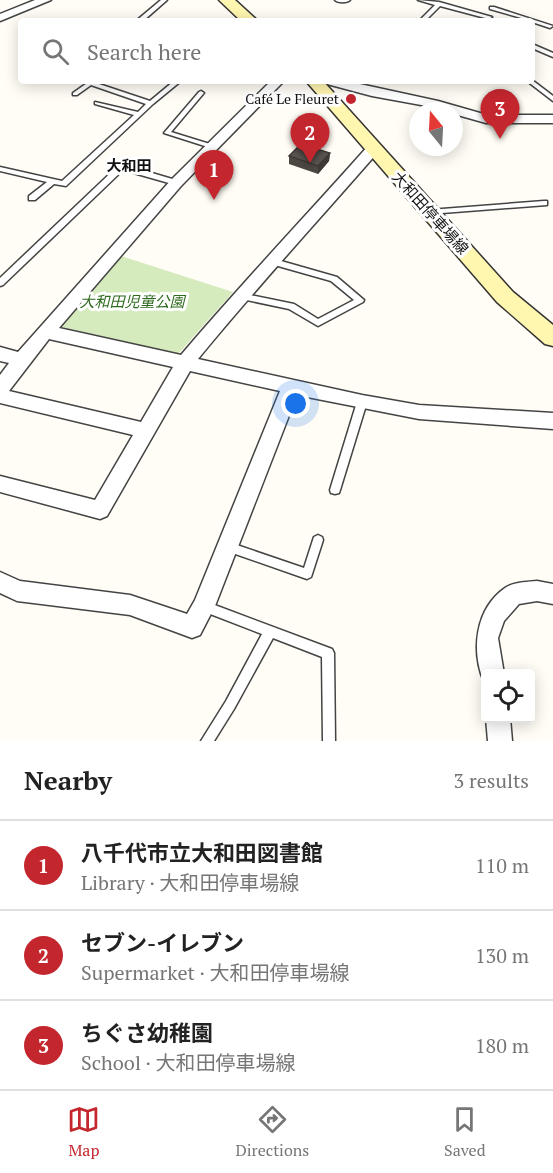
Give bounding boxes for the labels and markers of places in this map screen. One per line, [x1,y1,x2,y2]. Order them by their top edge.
place label: Café Le Fleuret [245,89,340,108]
pin: 3 [480,90,520,139]
marker: Café Le Fleuret [344,92,358,106]
pin: 2 [290,114,330,163]
pin: 1 [194,150,234,200]

